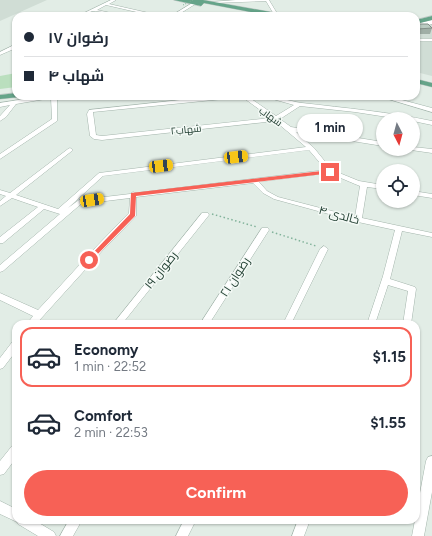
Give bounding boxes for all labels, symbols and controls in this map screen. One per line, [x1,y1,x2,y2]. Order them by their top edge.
text: رضوان ۱۷ [48,29,109,47]
text: شهاب ۴ [48,67,104,85]
street label: شهاب [256,104,285,129]
north arrow [376,112,420,156]
map controls [376,112,420,208]
callout: 1 min [297,114,363,142]
text: 1 min [315,120,345,135]
street label: شهاب۲ [170,121,202,138]
car [223,150,249,164]
car [148,159,174,173]
route end [321,163,339,181]
button: locate [376,164,420,208]
car [79,192,105,208]
street label: خالدی ۴ [317,203,361,227]
street label: رضوان ۱۹ [142,248,180,292]
route start [80,251,98,269]
street label: رضوان ۲۱ [217,255,253,299]
icon: car [26,339,62,375]
text: Economy [74,341,139,359]
text: $1.15 [373,348,406,366]
text: 1 min · 22:52 [74,359,146,374]
icon: car [26,405,62,441]
text: Comfort [74,407,133,425]
text: $1.55 [370,414,406,432]
text: 2 min · 22:53 [74,425,148,440]
button: Confirm [24,470,408,516]

